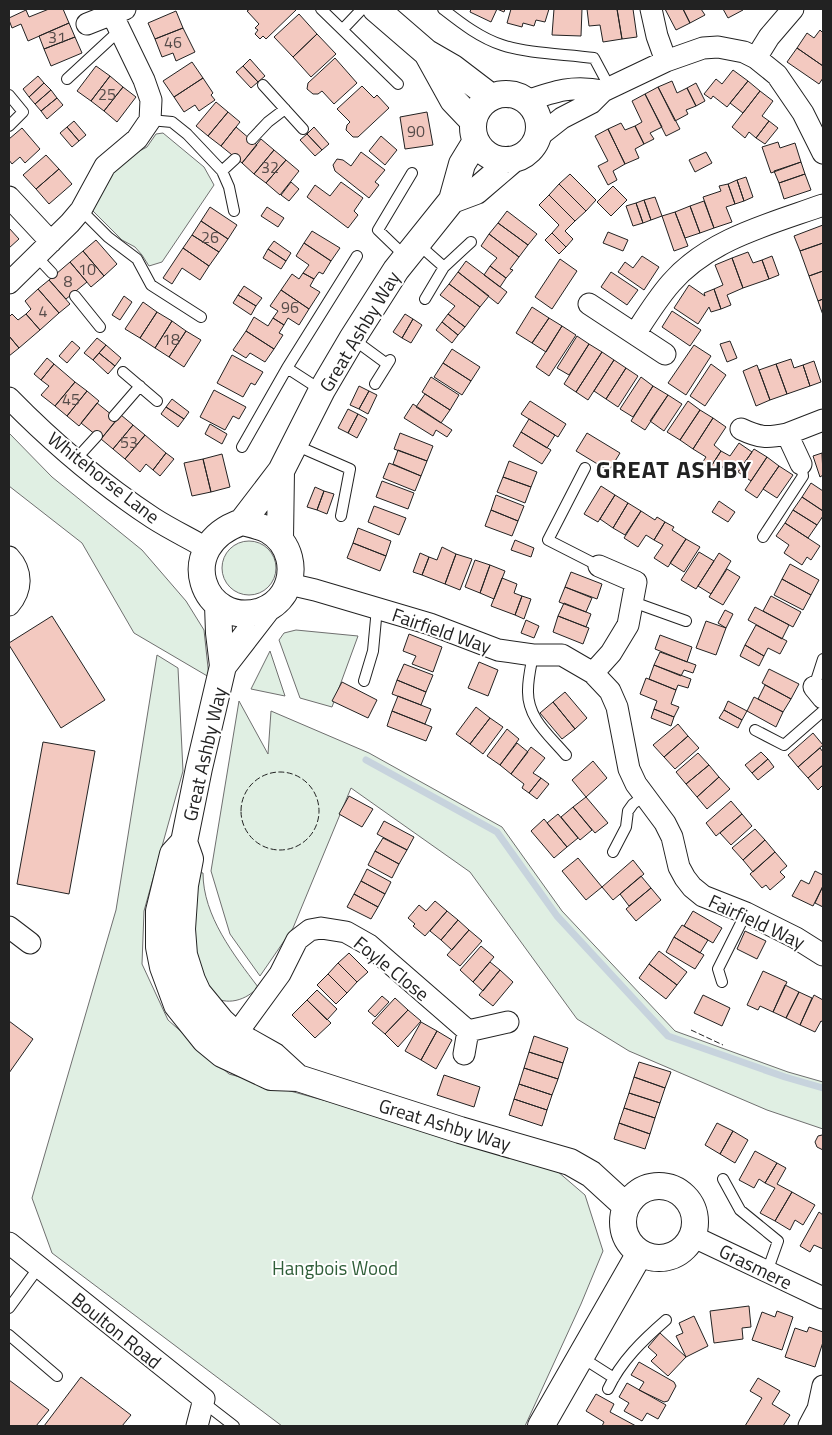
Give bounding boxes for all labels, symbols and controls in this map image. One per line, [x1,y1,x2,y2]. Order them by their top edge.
house number: 31 [48,25,66,49]
house number: 46 [164,30,182,54]
house number: 25 [98,82,116,106]
house number: 90 [407,119,425,143]
house number: 32 [261,155,279,179]
house number: 26 [201,225,219,249]
house number: 10 [78,257,96,281]
street label: Great Ashby Way [311,265,407,397]
house number: 8 [64,269,73,293]
house number: 96 [281,295,299,319]
house number: 4 [39,299,48,323]
house number: 18 [162,327,180,351]
house number: 45 [62,387,80,411]
street label: Whitehorse Lane [42,424,166,530]
house number: 53 [120,430,138,454]
district label: GREAT ASHBY [596,451,752,487]
street label: Fairfield Way [388,599,496,661]
street label: Great Ashby Way [174,684,234,824]
street label: Fairfield Way [704,886,810,956]
street label: Foyle Close [348,928,436,1008]
street label: Great Ashby Way [375,1090,515,1158]
street label: Grasmere [715,1236,797,1296]
park label: Hangbois Wood [272,1253,398,1282]
street label: Boulton Road [66,1285,168,1375]

